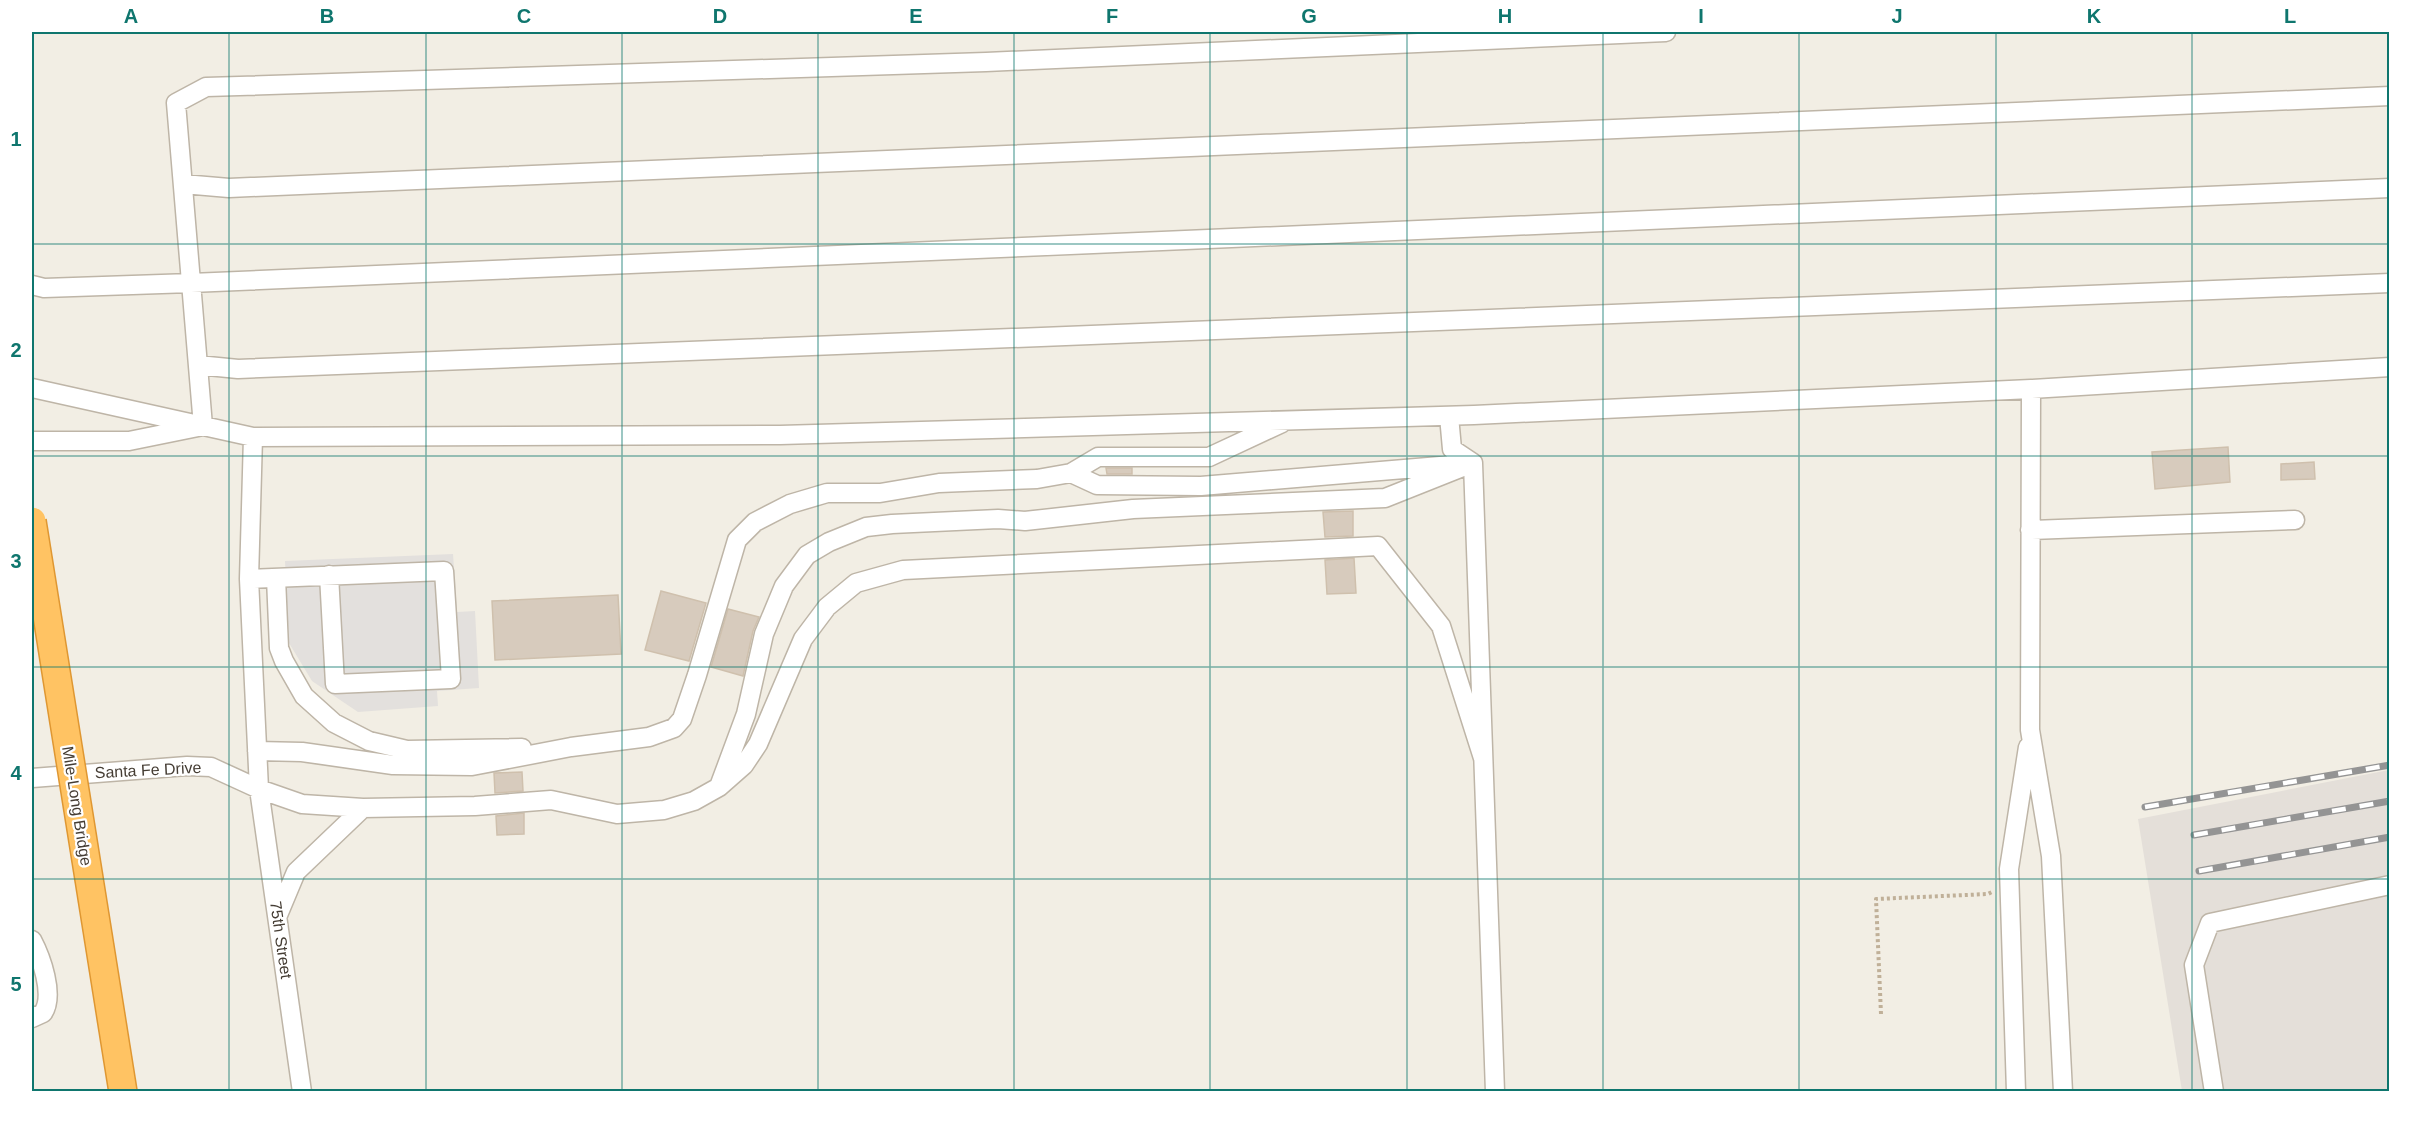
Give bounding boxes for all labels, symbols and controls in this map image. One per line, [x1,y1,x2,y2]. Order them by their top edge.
text: A [124,5,138,27]
text: B [320,5,334,27]
text: C [517,5,531,27]
text: D [713,5,727,27]
text: E [909,5,923,27]
text: F [1106,5,1118,27]
text: G [1301,5,1317,27]
text: H [1498,5,1512,27]
text: I [1698,5,1704,27]
text: J [1891,5,1903,27]
text: K [2087,5,2102,27]
text: L [2284,5,2296,27]
text: 1 [10,128,22,150]
text: 2 [10,339,22,361]
text: 3 [10,550,22,572]
street label: Mile-Long Bridge [59,745,95,867]
street label: Santa Fe Drive [94,759,202,781]
text: 4 [10,762,22,784]
street label: 75th Street [267,900,295,980]
text: 5 [10,973,22,995]

